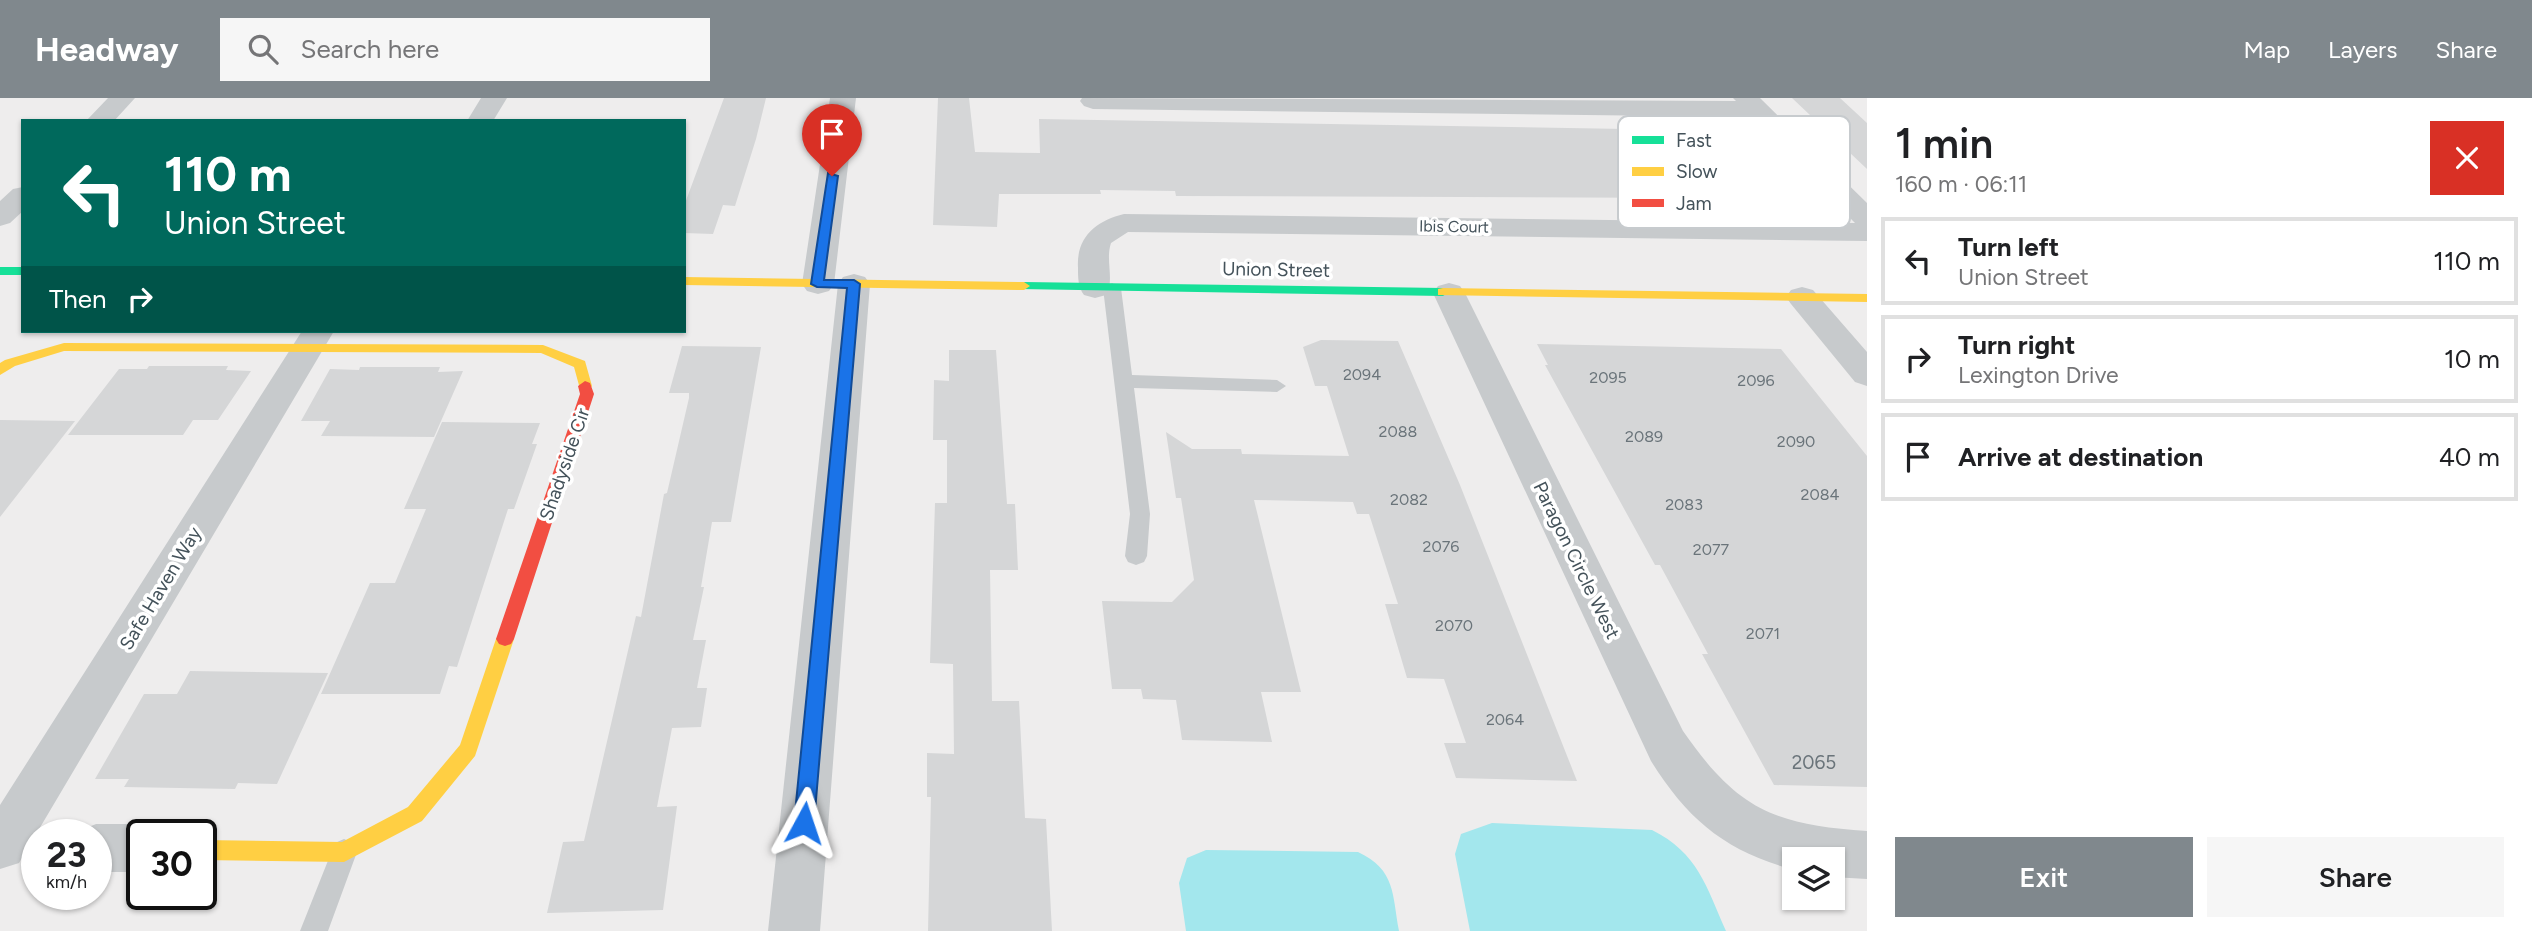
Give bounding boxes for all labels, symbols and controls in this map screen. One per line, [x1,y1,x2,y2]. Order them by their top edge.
search box [220,18,710,81]
text: Headway [35,30,178,69]
icon: search [244,30,282,68]
text: Search here [300,33,439,65]
text: Map [2243,35,2290,64]
text: Layers [2328,35,2397,64]
text: Share [2435,35,2497,64]
pin [802,104,862,176]
icon: arrive [813,115,851,153]
legend [1618,116,1850,228]
text: 1 min [1895,118,1993,169]
button: close [2430,121,2504,195]
text: Fast [1676,129,1712,152]
text: 110 m [164,144,292,203]
icon: left [49,147,140,238]
text: Slow [1676,160,1718,183]
text: 160 m · 06:11 [1895,170,2027,198]
text: Jam [1676,192,1712,215]
text: Union Street [164,204,346,242]
street label: Ibis Court [1419,216,1489,237]
text: Turn left [1958,231,2059,263]
icon: left [1899,242,1937,280]
text: 110 m [2433,245,2500,277]
street label: Union Street [1222,257,1330,282]
text: Union Street [1958,263,2089,291]
icon: right [121,280,159,318]
text: Then [49,283,107,315]
text: Turn right [1958,329,2075,361]
icon: right [1899,340,1937,378]
text: 10 m [2444,343,2500,375]
text: Lexington Drive [1958,361,2119,389]
house number: 2094 [1343,365,1381,384]
house number: 2095 [1589,368,1627,387]
house number: 2096 [1737,371,1775,390]
street label: Shadyside Cir [535,405,595,523]
house number: 2088 [1379,422,1417,441]
house number: 2089 [1625,427,1663,446]
house number: 2090 [1777,432,1815,451]
icon: arrive [1899,438,1937,476]
text: Arrive at destination [1958,441,2203,473]
text: 40 m [2439,441,2500,473]
street label: Paragon Circle West [1529,478,1625,643]
house number: 2084 [1801,485,1840,504]
house number: 2082 [1390,490,1428,509]
house number: 2083 [1665,495,1703,514]
street label: Safe Haven Way [115,523,206,654]
house number: 2076 [1423,537,1459,556]
house number: 2077 [1693,540,1730,559]
house number: 2070 [1435,616,1473,635]
house number: 2071 [1746,624,1780,643]
house number: 2064 [1486,710,1524,729]
house number: 2065 [1792,751,1836,774]
position arrow [767,786,841,860]
speed limit sign: 30 [126,819,217,910]
text: 23 [47,834,86,876]
button: Exit [1895,837,2193,917]
button: Share [2207,837,2504,917]
map controls [1782,847,1845,910]
button: layers [1782,847,1845,910]
text: km/h [46,871,87,893]

